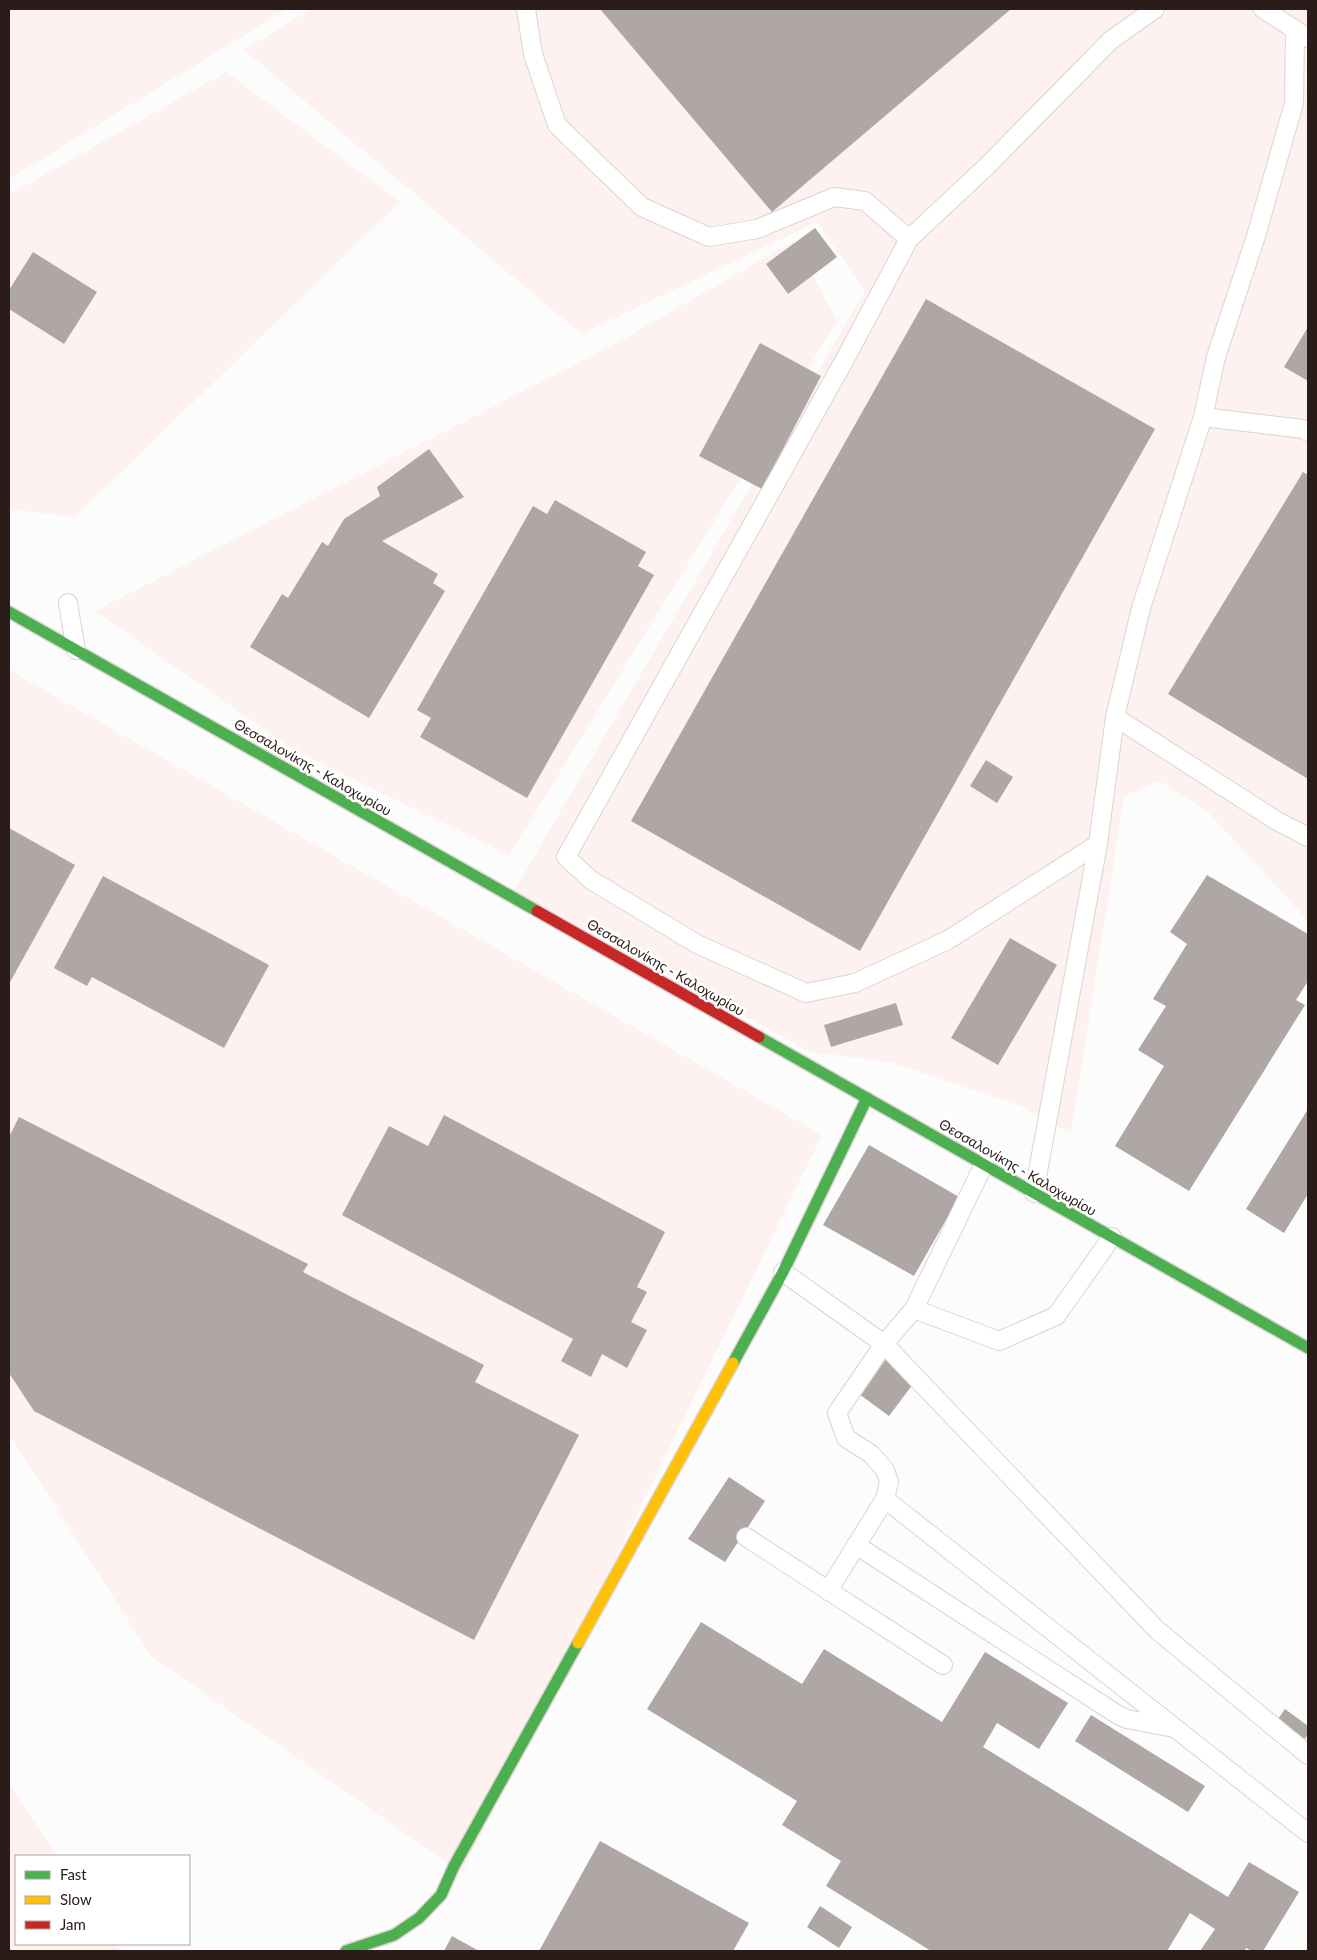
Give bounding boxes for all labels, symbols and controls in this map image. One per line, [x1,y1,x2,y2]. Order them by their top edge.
street label: Θεσσαλονίκης - Καλοχωρίου [231,715,395,819]
street label: Θεσσαλονίκης - Καλοχωρίου [584,915,748,1019]
street label: Θεσσαλονίκης - Καλοχωρίου [936,1115,1100,1219]
legend [15,1855,190,1945]
text: Fast [60,1865,87,1883]
text: Slow [60,1890,92,1908]
text: Jam [60,1915,86,1933]

